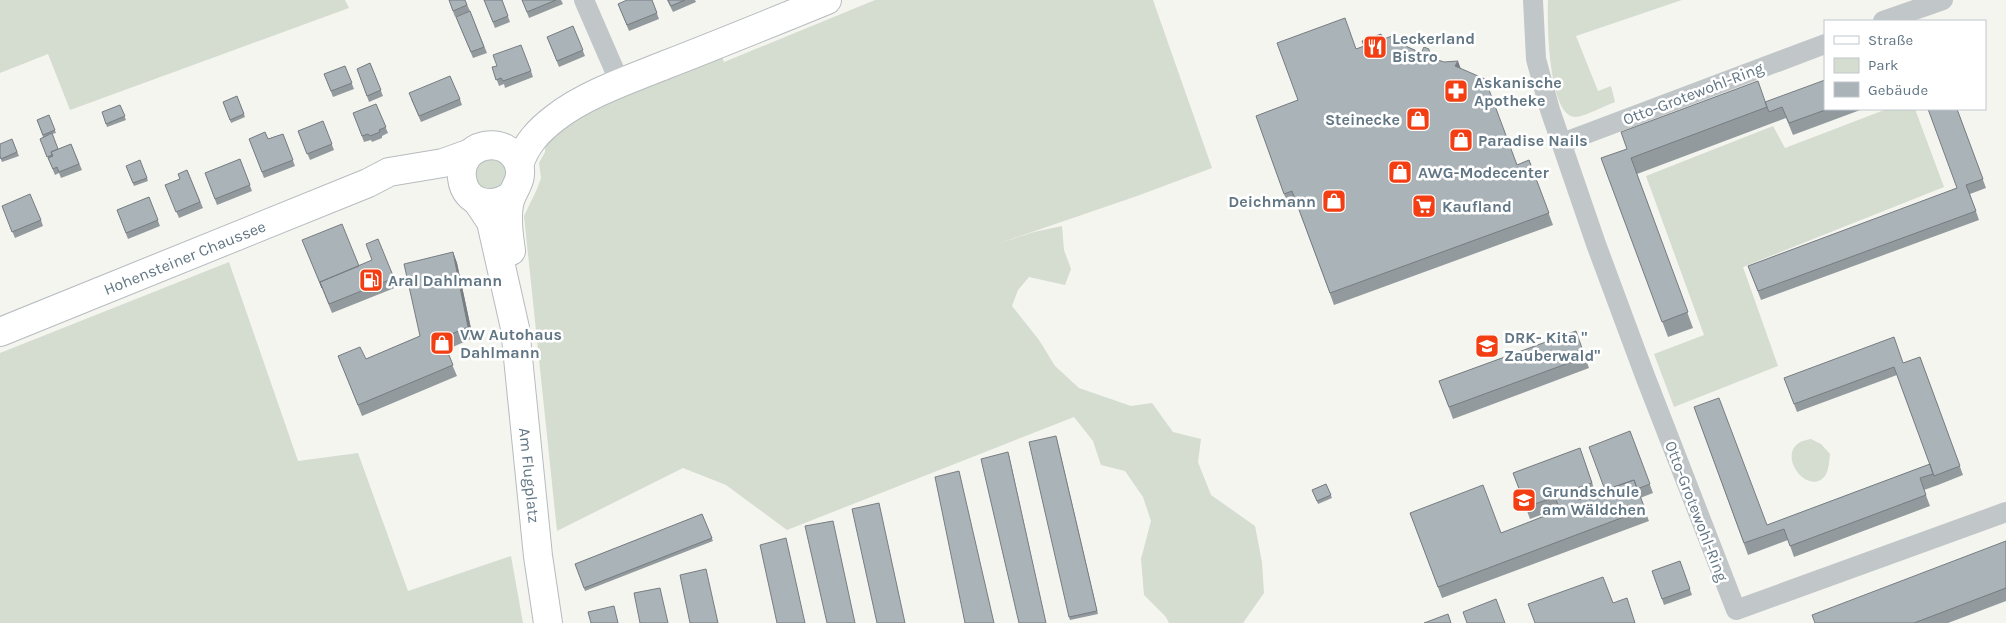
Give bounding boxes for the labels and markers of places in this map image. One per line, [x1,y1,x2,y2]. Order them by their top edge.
place label: Leckerland Bistro [1392,29,1475,66]
restaurant icon: Leckerland Bistro [1362,34,1388,60]
place label: Askanische Apotheke [1474,73,1562,110]
pharmacy icon: Askanische Apotheke [1443,78,1469,104]
shop icon: Steinecke [1405,106,1431,132]
place label: Steinecke [1325,110,1400,129]
shop icon: Paradise Nails [1448,127,1474,153]
place label: Paradise Nails [1478,131,1588,150]
shop icon: AWG-Modecenter [1387,159,1413,185]
place label: AWG-Modecenter [1418,163,1550,182]
shop icon: Deichmann [1321,188,1347,214]
place label: Deichmann [1228,192,1316,211]
supermarket icon: Kaufland [1411,193,1437,219]
place label: Kaufland [1442,197,1512,216]
fuel station icon: Aral Dahlmann [358,267,384,293]
place label: Aral Dahlmann [388,271,502,290]
place label: VW Autohaus Dahlmann [460,325,562,362]
place label: DRK- Kita " Zauberwald" [1504,328,1600,365]
shop icon: VW Autohaus Dahlmann [429,330,455,356]
school or university icon: DRK- Kita " Zauberwald" [1474,333,1500,359]
place label: Grundschule am Wäldchen [1542,482,1646,519]
school or university icon: Grundschule am Wäldchen [1511,487,1537,513]

